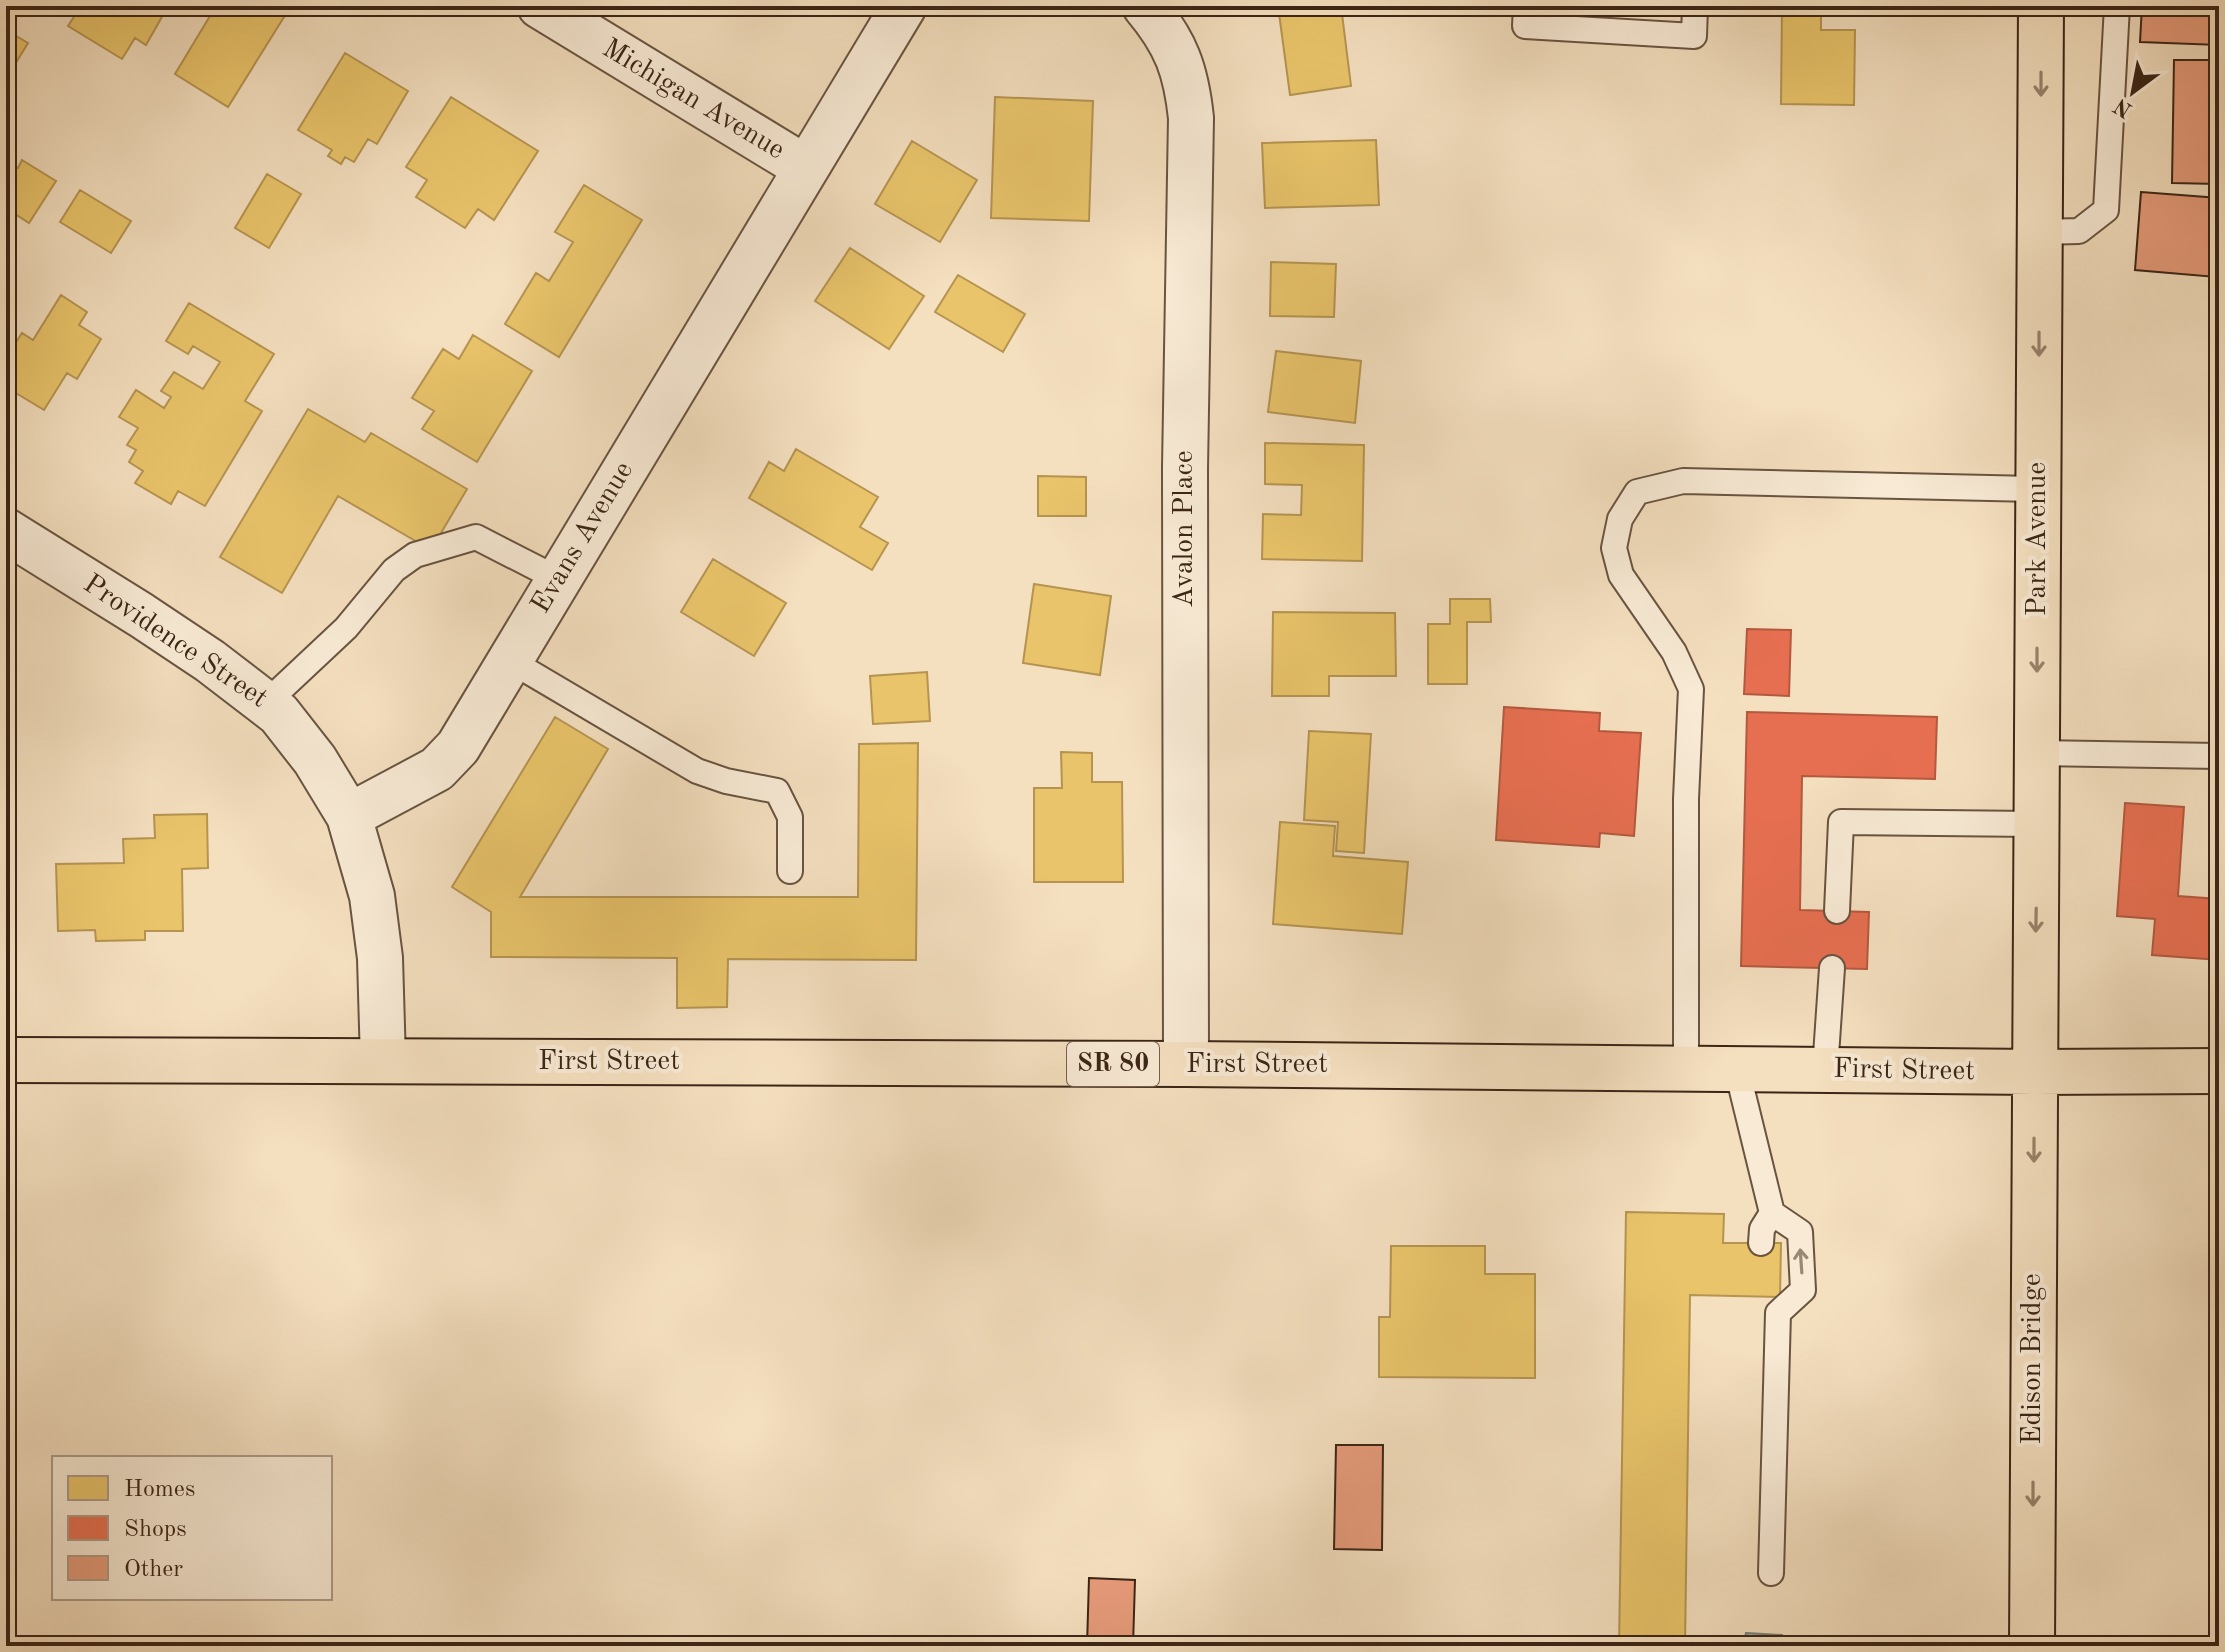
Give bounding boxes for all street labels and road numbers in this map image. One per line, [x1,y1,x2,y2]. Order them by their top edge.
street label: Michigan Avenue [597,35,789,165]
street label: Avalon Place [1171,450,1199,608]
street label: Evans Avenue [527,457,639,619]
street label: Park Avenue [2024,462,2052,616]
street label: Providence Street [78,570,272,714]
road number: SR 80 [1067,1042,1159,1086]
street label: First Street [538,1048,680,1076]
street label: First Street [1186,1051,1328,1079]
street label: First Street [1833,1056,1975,1086]
street label: Edison Bridge [2019,1273,2047,1445]

